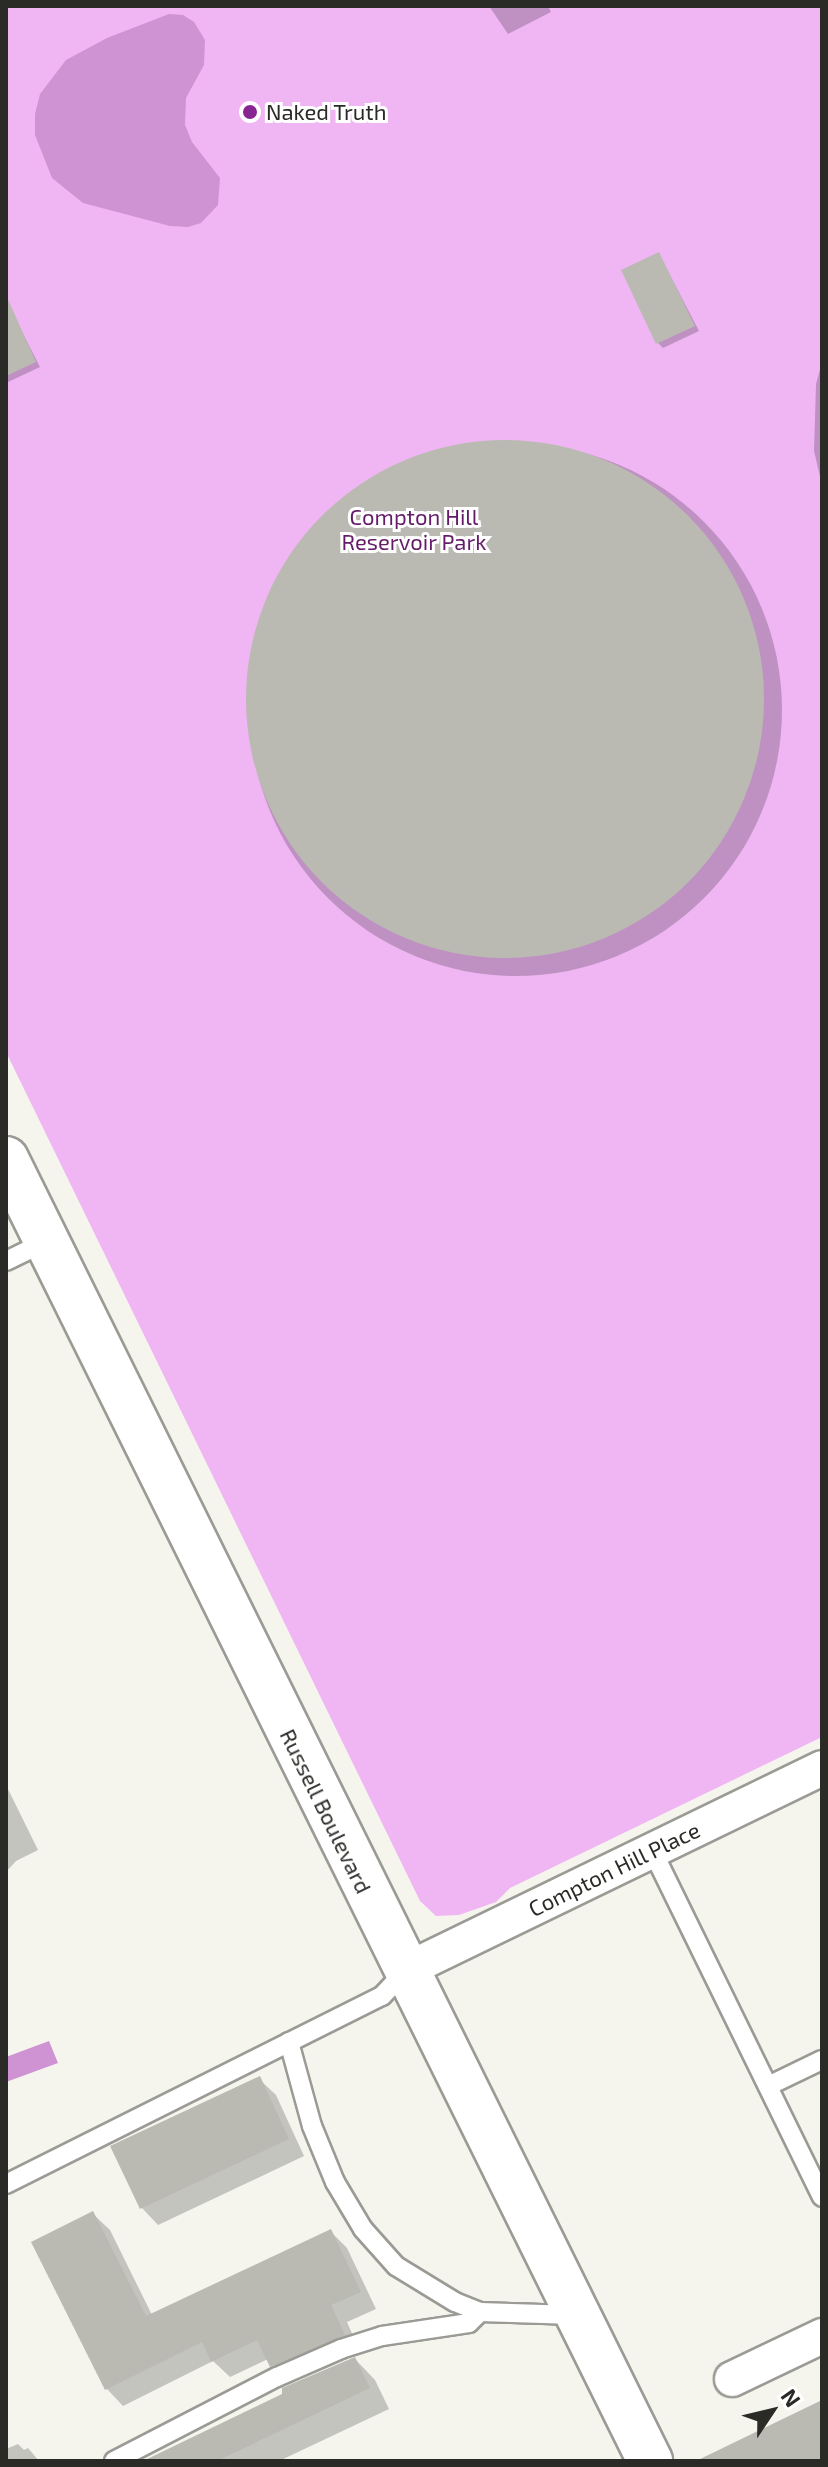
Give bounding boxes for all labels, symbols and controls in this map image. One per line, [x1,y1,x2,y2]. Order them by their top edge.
place label: Naked Truth [266,99,387,125]
marker: Naked Truth [241,103,259,121]
park label: Compton Hill Reservoir Park [341,503,487,554]
street label: Russell Boulevard [275,1724,377,1898]
street label: Compton Hill Place [524,1816,704,1922]
north arrow [732,2371,812,2451]
text: N [776,2383,807,2411]

